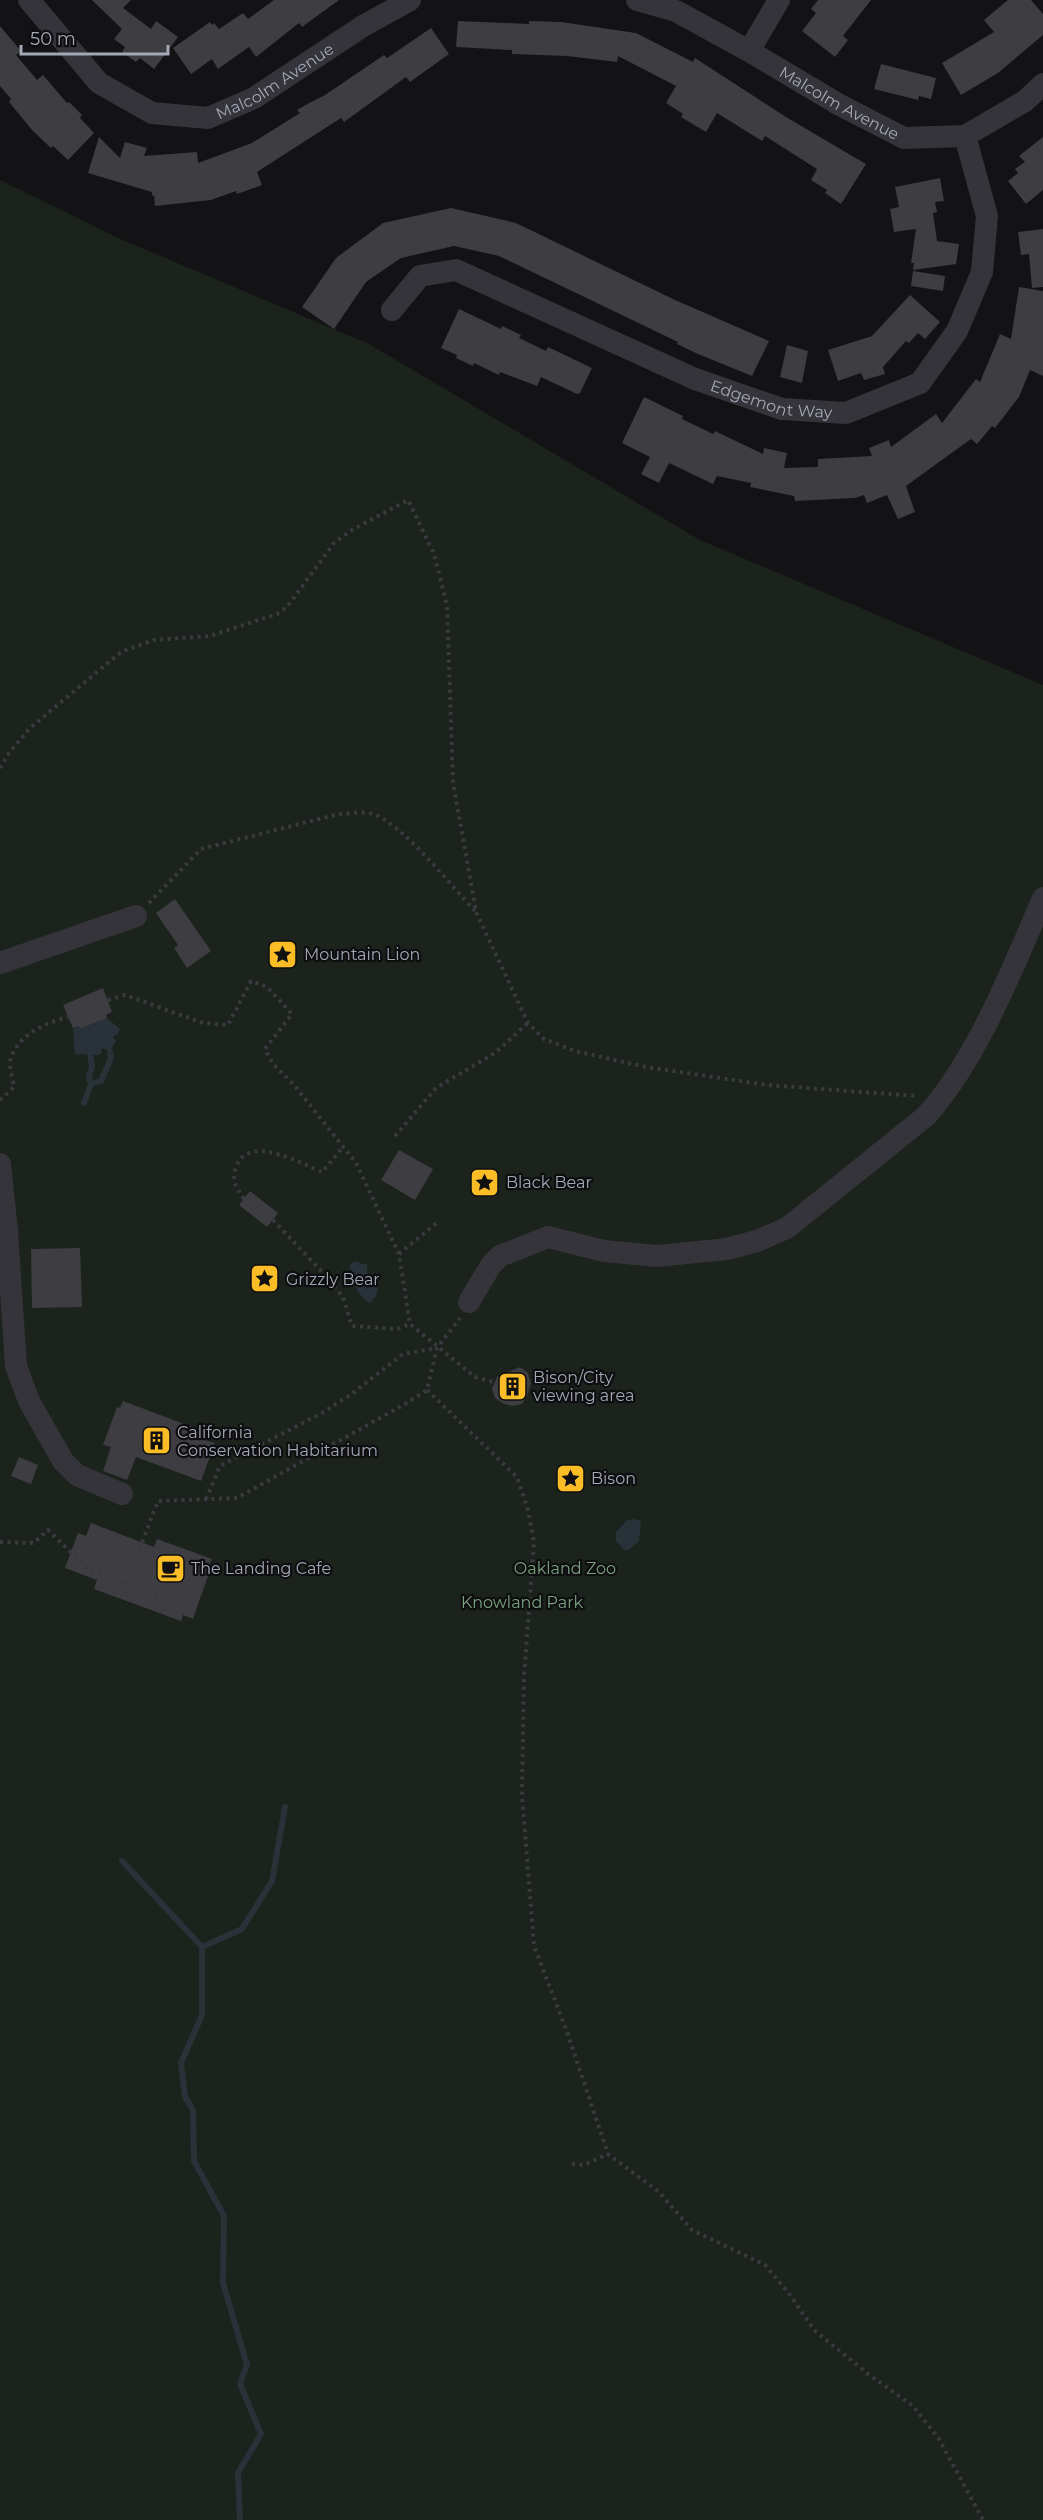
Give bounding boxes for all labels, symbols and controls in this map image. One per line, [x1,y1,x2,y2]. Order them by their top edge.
scale bar [21,18,168,56]
text: 50 m [30,28,76,50]
street label: Malcolm Avenue [213,39,337,123]
street label: Malcolm Avenue [776,62,902,143]
street label: Edgemont Way [708,376,833,422]
place icon: Mountain Lion [267,938,299,970]
place label: Mountain Lion [304,945,420,964]
place icon: Black Bear [469,1166,501,1198]
place label: Black Bear [506,1173,592,1192]
place icon: Grizzly Bear [249,1263,281,1295]
place label: Grizzly Bear [286,1270,380,1289]
place label: Bison/City viewing area [533,1368,634,1405]
building icon: Bison/City viewing area [496,1370,528,1402]
place label: California Conservation Habitarium [177,1423,378,1460]
building icon: California Conservation Habitarium [140,1425,172,1457]
place icon: Bison [554,1462,586,1494]
place label: Bison [591,1469,636,1488]
cafe icon: The Landing Cafe [154,1552,186,1584]
place label: The Landing Cafe [191,1559,331,1578]
park label: Oakland Zoo [514,1559,616,1578]
park label: Knowland Park [461,1593,583,1612]

